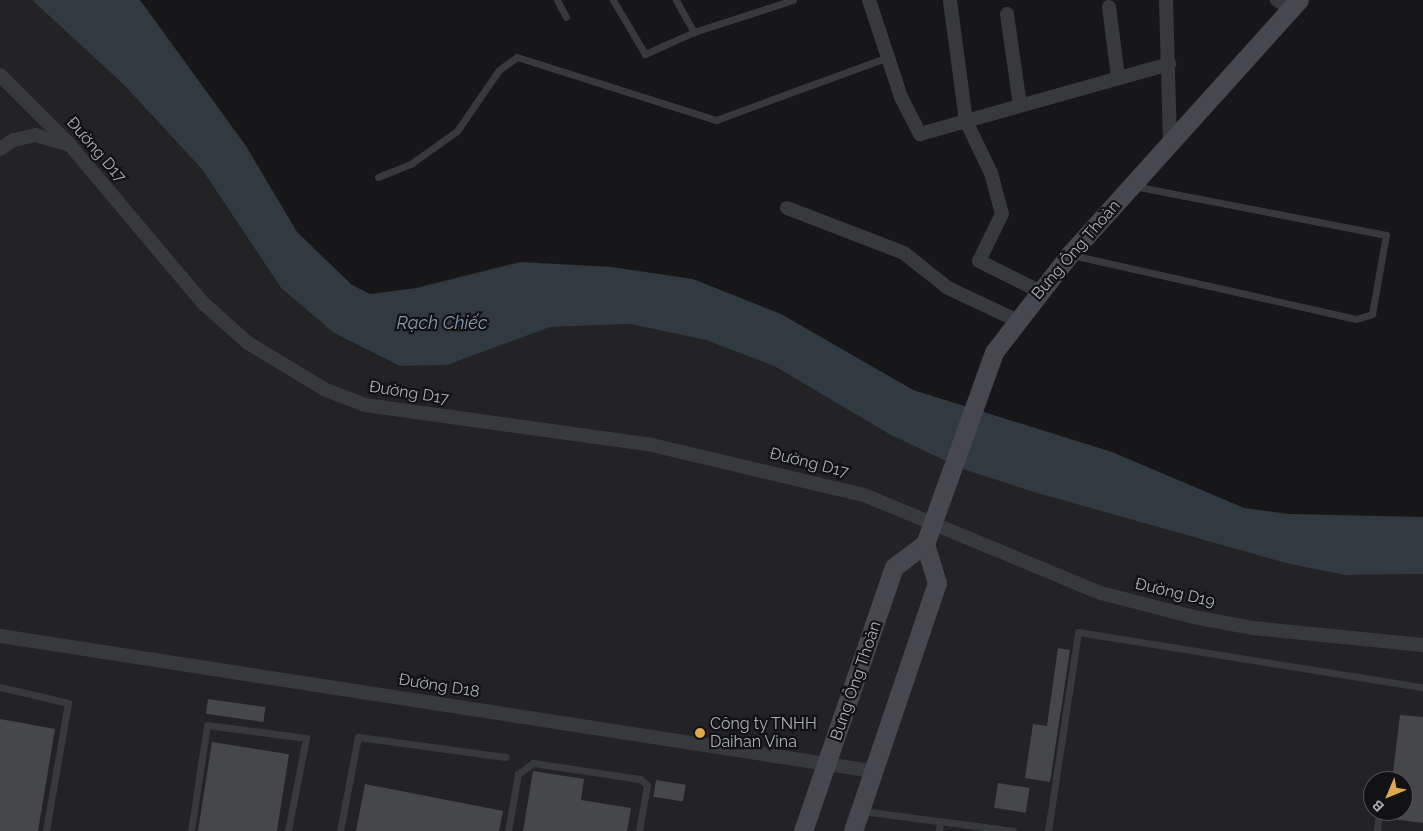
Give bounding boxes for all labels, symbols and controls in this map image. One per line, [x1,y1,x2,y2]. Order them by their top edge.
street label: Đường D17 [62,113,130,187]
street label: Bưng Ông Thoàn [1028,196,1124,304]
water label: Rạch Chiếc [397,312,487,334]
street label: Đường D17 [368,377,450,409]
street label: Đường D17 [768,444,850,482]
street label: Đường D19 [1133,574,1217,612]
street label: Bưng Ông Thoàn [827,619,885,743]
street label: Đường D18 [397,670,481,702]
place label: Công ty TNHH Daihan Vina [710,714,818,752]
marker: Công ty TNHH Daihan Vina [694,727,706,739]
north arrow [1363,771,1413,821]
text: B [1369,797,1387,815]

